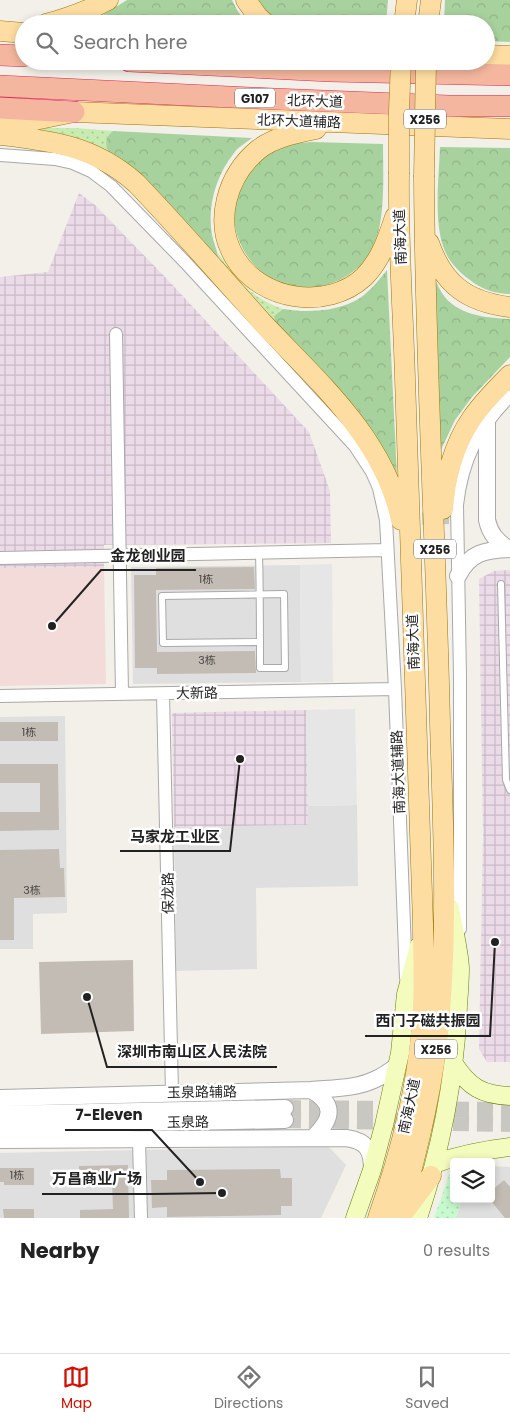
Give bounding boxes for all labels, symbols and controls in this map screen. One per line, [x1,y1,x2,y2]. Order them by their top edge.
search box [15,15,495,70]
icon: search [33,29,61,57]
text: Search here [73,29,187,56]
road number: G107 [235,89,275,108]
street label: 北环大道 [287,90,343,112]
street label: 北环大道辅路 [257,110,341,132]
road number: X256 [404,110,446,128]
street label: 南海大道 [389,209,411,265]
callout: 金龙创业园 [101,540,196,570]
road number: X256 [414,540,456,558]
text: 金龙创业园 [110,545,186,566]
house number: 1栋 [199,571,213,587]
street label: 南海大道 [402,614,424,670]
house number: 3栋 [198,652,216,668]
street label: 大新路 [176,683,218,703]
house number: 1栋 [22,724,36,740]
street label: 南海大道辅路 [387,730,409,814]
callout: 马家龙工业区 [120,821,230,851]
text: 马家龙工业区 [130,826,220,847]
street label: 保龙路 [158,872,178,914]
house number: 3栋 [23,882,41,898]
callout: 西门子磁共振园 [365,1006,490,1036]
text: 西门子磁共振园 [375,1010,481,1031]
callout: 深圳市南山区人民法院 [107,1037,277,1067]
road number: X256 [415,1040,457,1058]
text: 深圳市南山区人民法院 [117,1041,267,1062]
street label: 南海大道 [393,1077,425,1135]
street label: 玉泉路辅路 [167,1081,237,1103]
callout: 7-Eleven [65,1100,152,1130]
text: 7-Eleven [75,1104,143,1125]
street label: 玉泉路 [167,1112,209,1132]
map controls [450,1158,495,1203]
button: layers [450,1158,495,1203]
callout: 万昌商业广场 [42,1164,152,1194]
house number: 1栋 [10,1167,24,1183]
text: 万昌商业广场 [52,1168,142,1189]
text: Nearby [20,1236,100,1265]
text: 0 results [423,1239,490,1262]
tab: Map [61,1363,92,1414]
tab: Directions [214,1363,283,1414]
tab: Saved [405,1363,449,1414]

